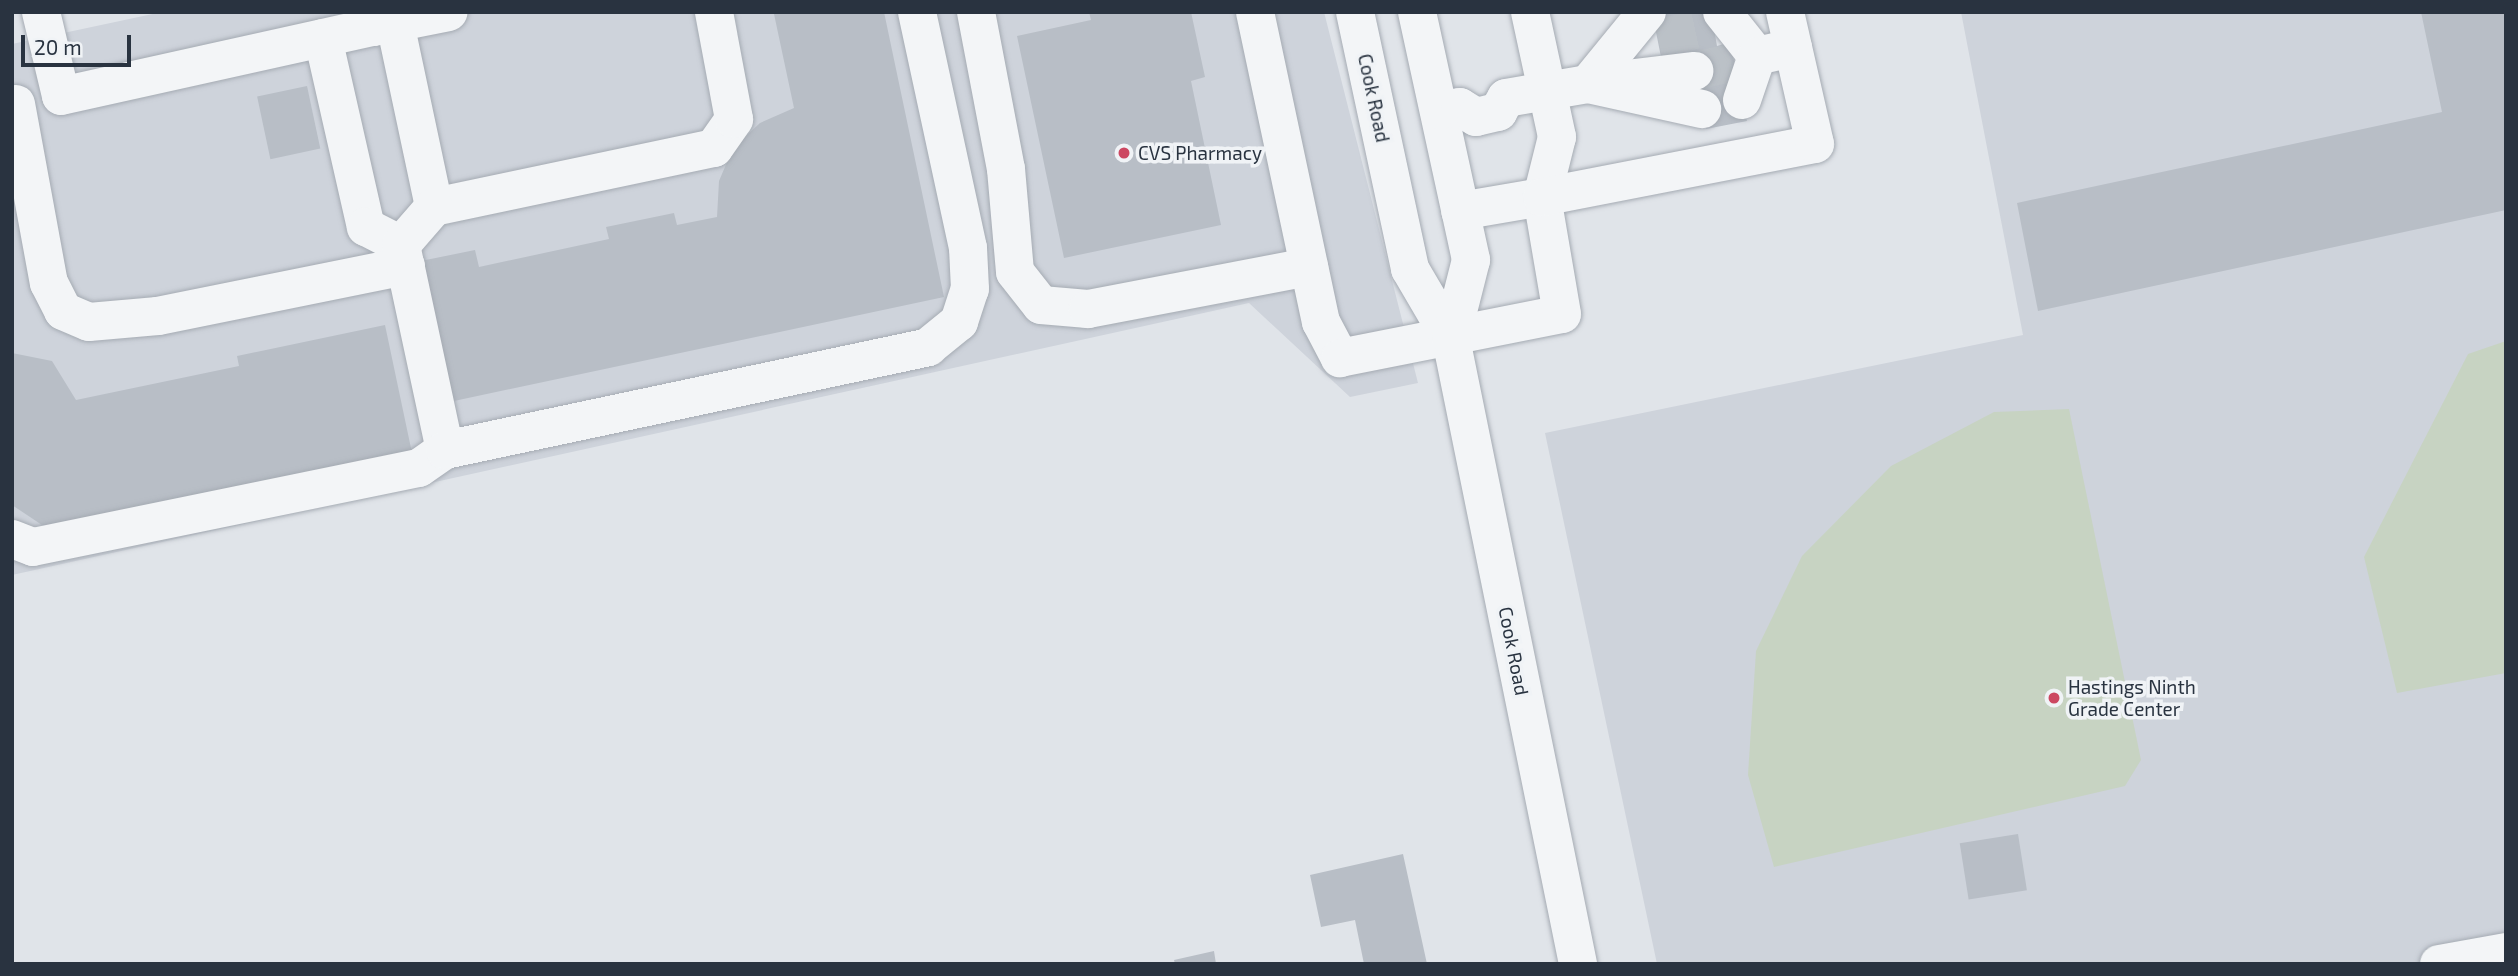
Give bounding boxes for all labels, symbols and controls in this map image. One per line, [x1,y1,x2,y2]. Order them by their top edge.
scale bar [24,21,135,65]
text: 20 m [34,34,82,59]
street label: Cook Road [1353,52,1395,144]
place label: CVS Pharmacy [1138,142,1262,164]
marker: CVS Pharmacy [1116,145,1132,161]
street label: Cook Road [1494,605,1534,697]
place label: Hastings Ninth Grade Center [2068,676,2196,720]
marker: Hastings Ninth Grade Center [2046,690,2062,706]

